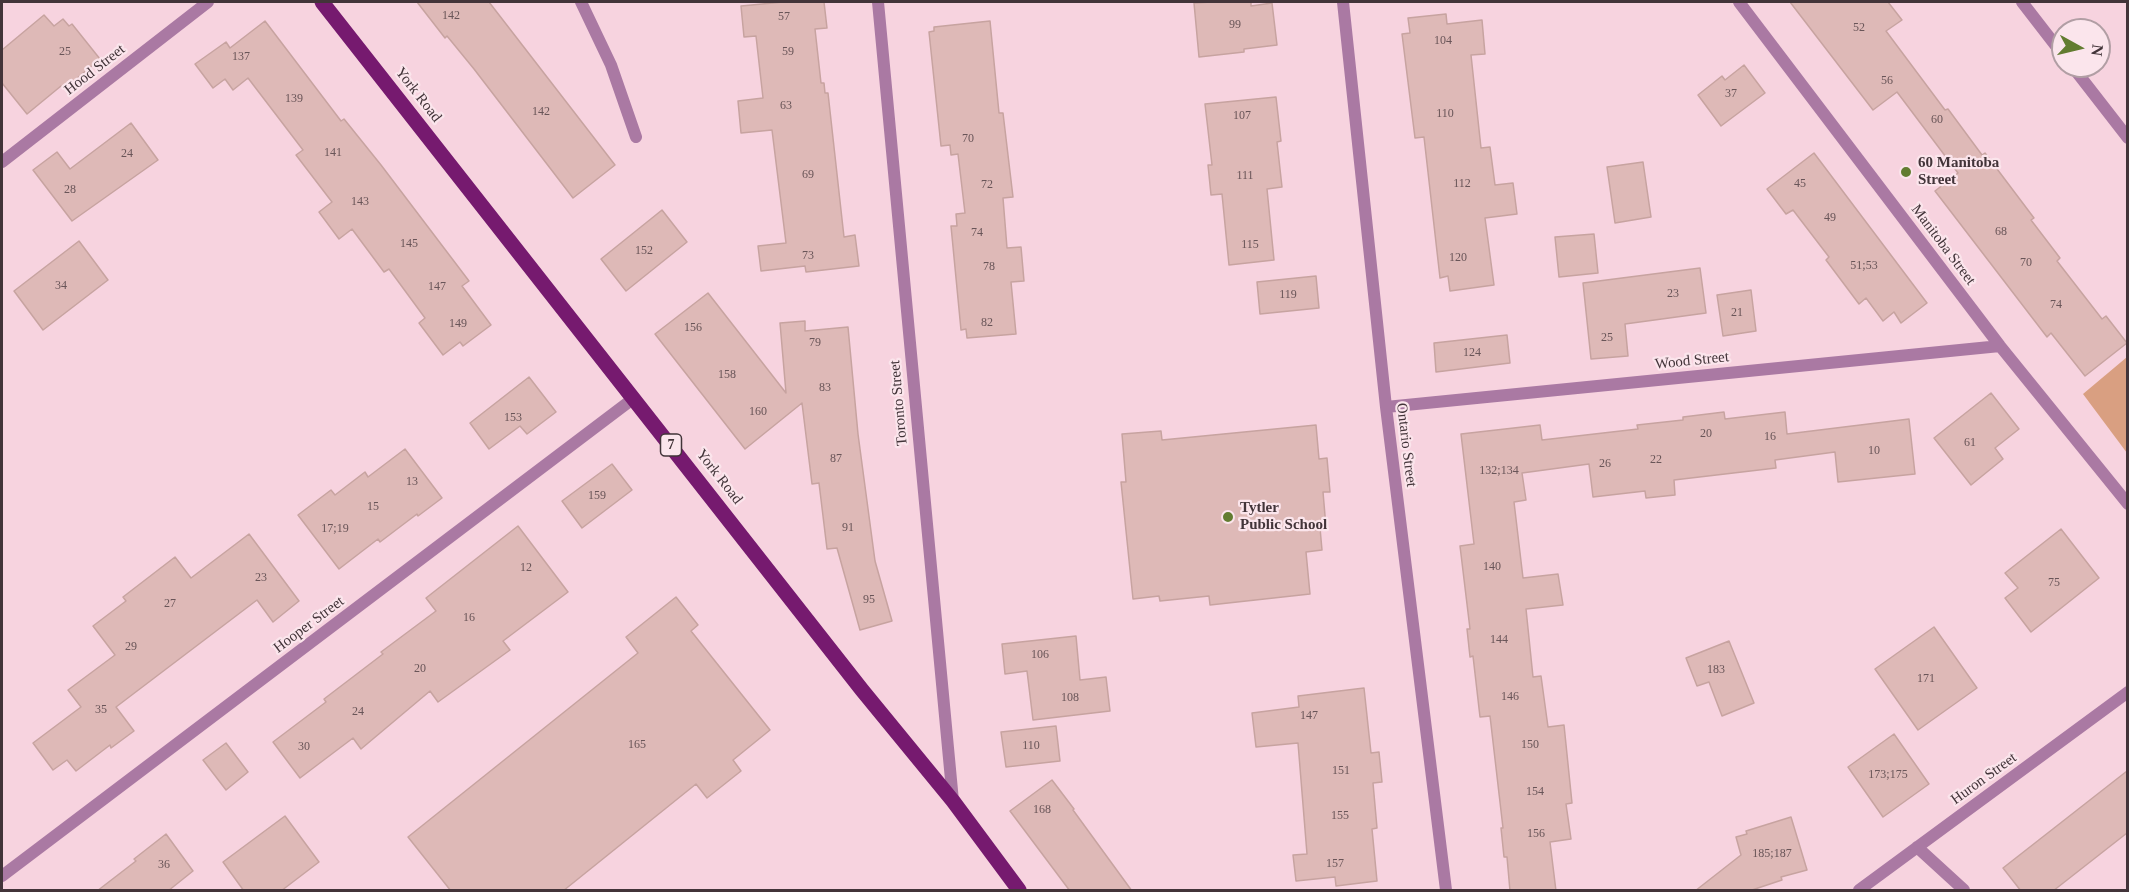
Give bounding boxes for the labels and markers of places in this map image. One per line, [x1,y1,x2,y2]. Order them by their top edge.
place label: 60 Manitoba Street [1918,154,1999,189]
marker: 60 Manitoba Street [1899,165,1913,179]
place label: Tytler Public School [1240,499,1327,534]
marker: Tytler Public School [1221,510,1235,524]

